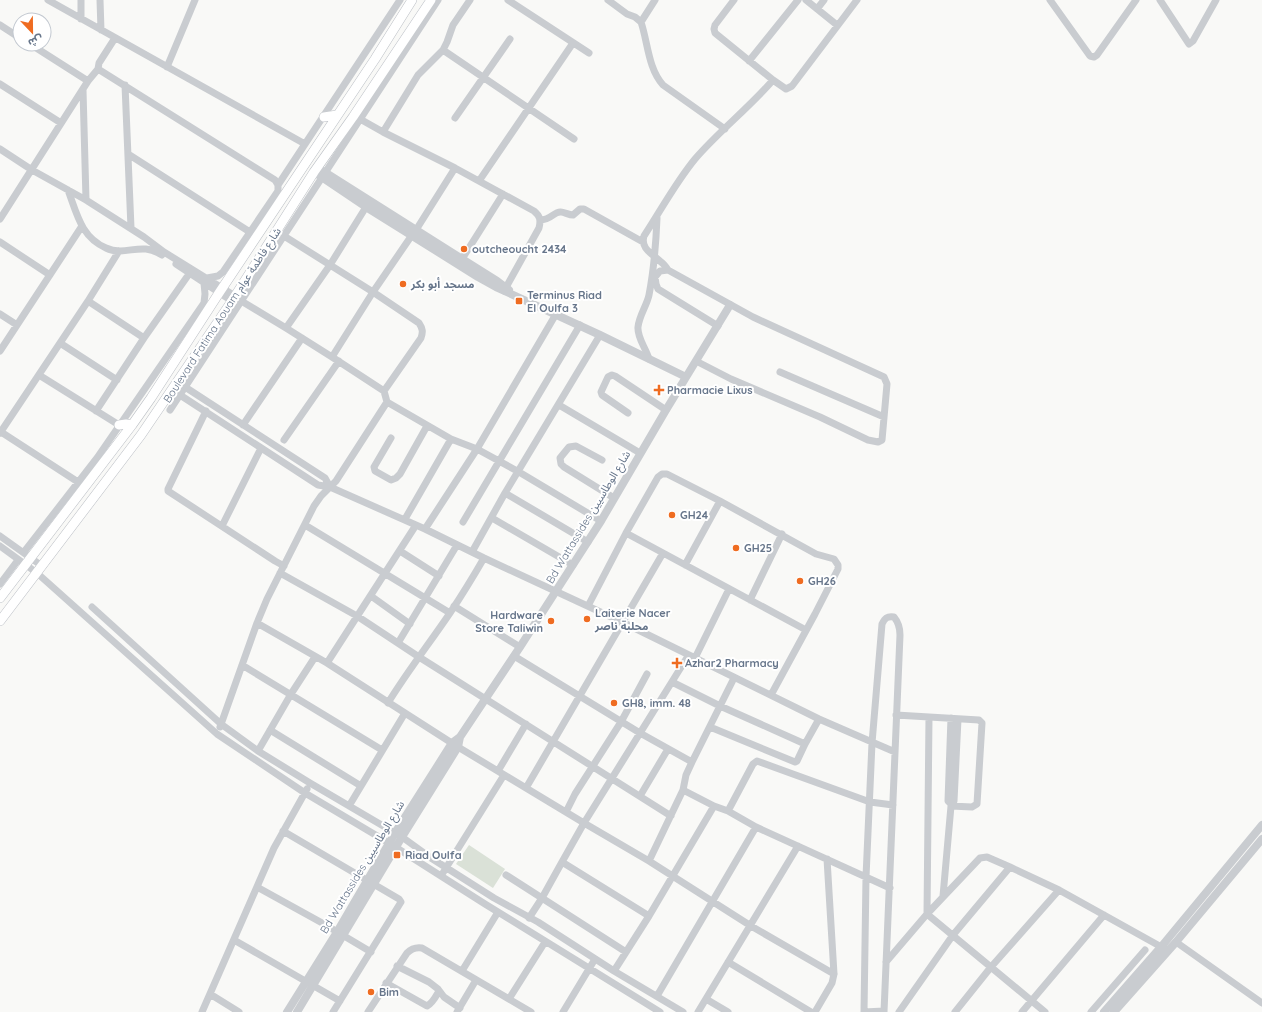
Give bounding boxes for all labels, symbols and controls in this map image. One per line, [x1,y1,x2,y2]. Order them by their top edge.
north arrow [12,12,52,52]
text: ش [26,32,45,51]
street label: Boulevard Fatima Aouam شارع فاطمة عوام [160,224,285,406]
place label: outcheoucht 2434 [472,242,567,256]
marker: outcheoucht 2434 [459,244,469,254]
place label: مسجد أبو بكر [410,277,475,291]
marker: مسجد أبو بكر [398,279,408,289]
place label: Terminus Riad El Oulfa 3 [527,288,602,315]
marker: Terminus Riad El Oulfa 3 [514,296,524,306]
place label: Pharmacie Lixus [667,383,753,397]
marker: Pharmacie Lixus [654,385,664,395]
street label: Bd Wattassides شارع الوطاسيين [543,448,634,586]
place label: GH24 [680,508,709,522]
marker: GH24 [667,510,677,520]
place label: GH25 [744,541,772,555]
marker: GH25 [731,543,741,553]
place label: GH26 [808,574,836,588]
marker: GH26 [795,576,805,586]
place label: Laiterie Nacer محلبة ناصر [594,606,671,633]
place label: Hardware Store Taliwin [475,608,544,635]
marker: Laiterie Nacer محلبة ناصر [582,614,592,624]
marker: Hardware Store Taliwin [546,616,556,626]
place label: Azhar2 Pharmacy [685,656,779,670]
marker: Azhar2 Pharmacy [672,658,682,668]
place label: GH8, imm. 48 [622,696,691,710]
marker: GH8, imm. 48 [609,698,619,708]
street label: Bd Wattassides شارع الوطاسيين [317,798,408,936]
place label: Riad Oulfa [405,848,462,862]
marker: Riad Oulfa [392,850,402,860]
place label: Bim [379,985,399,999]
marker: Bim [366,987,376,997]

